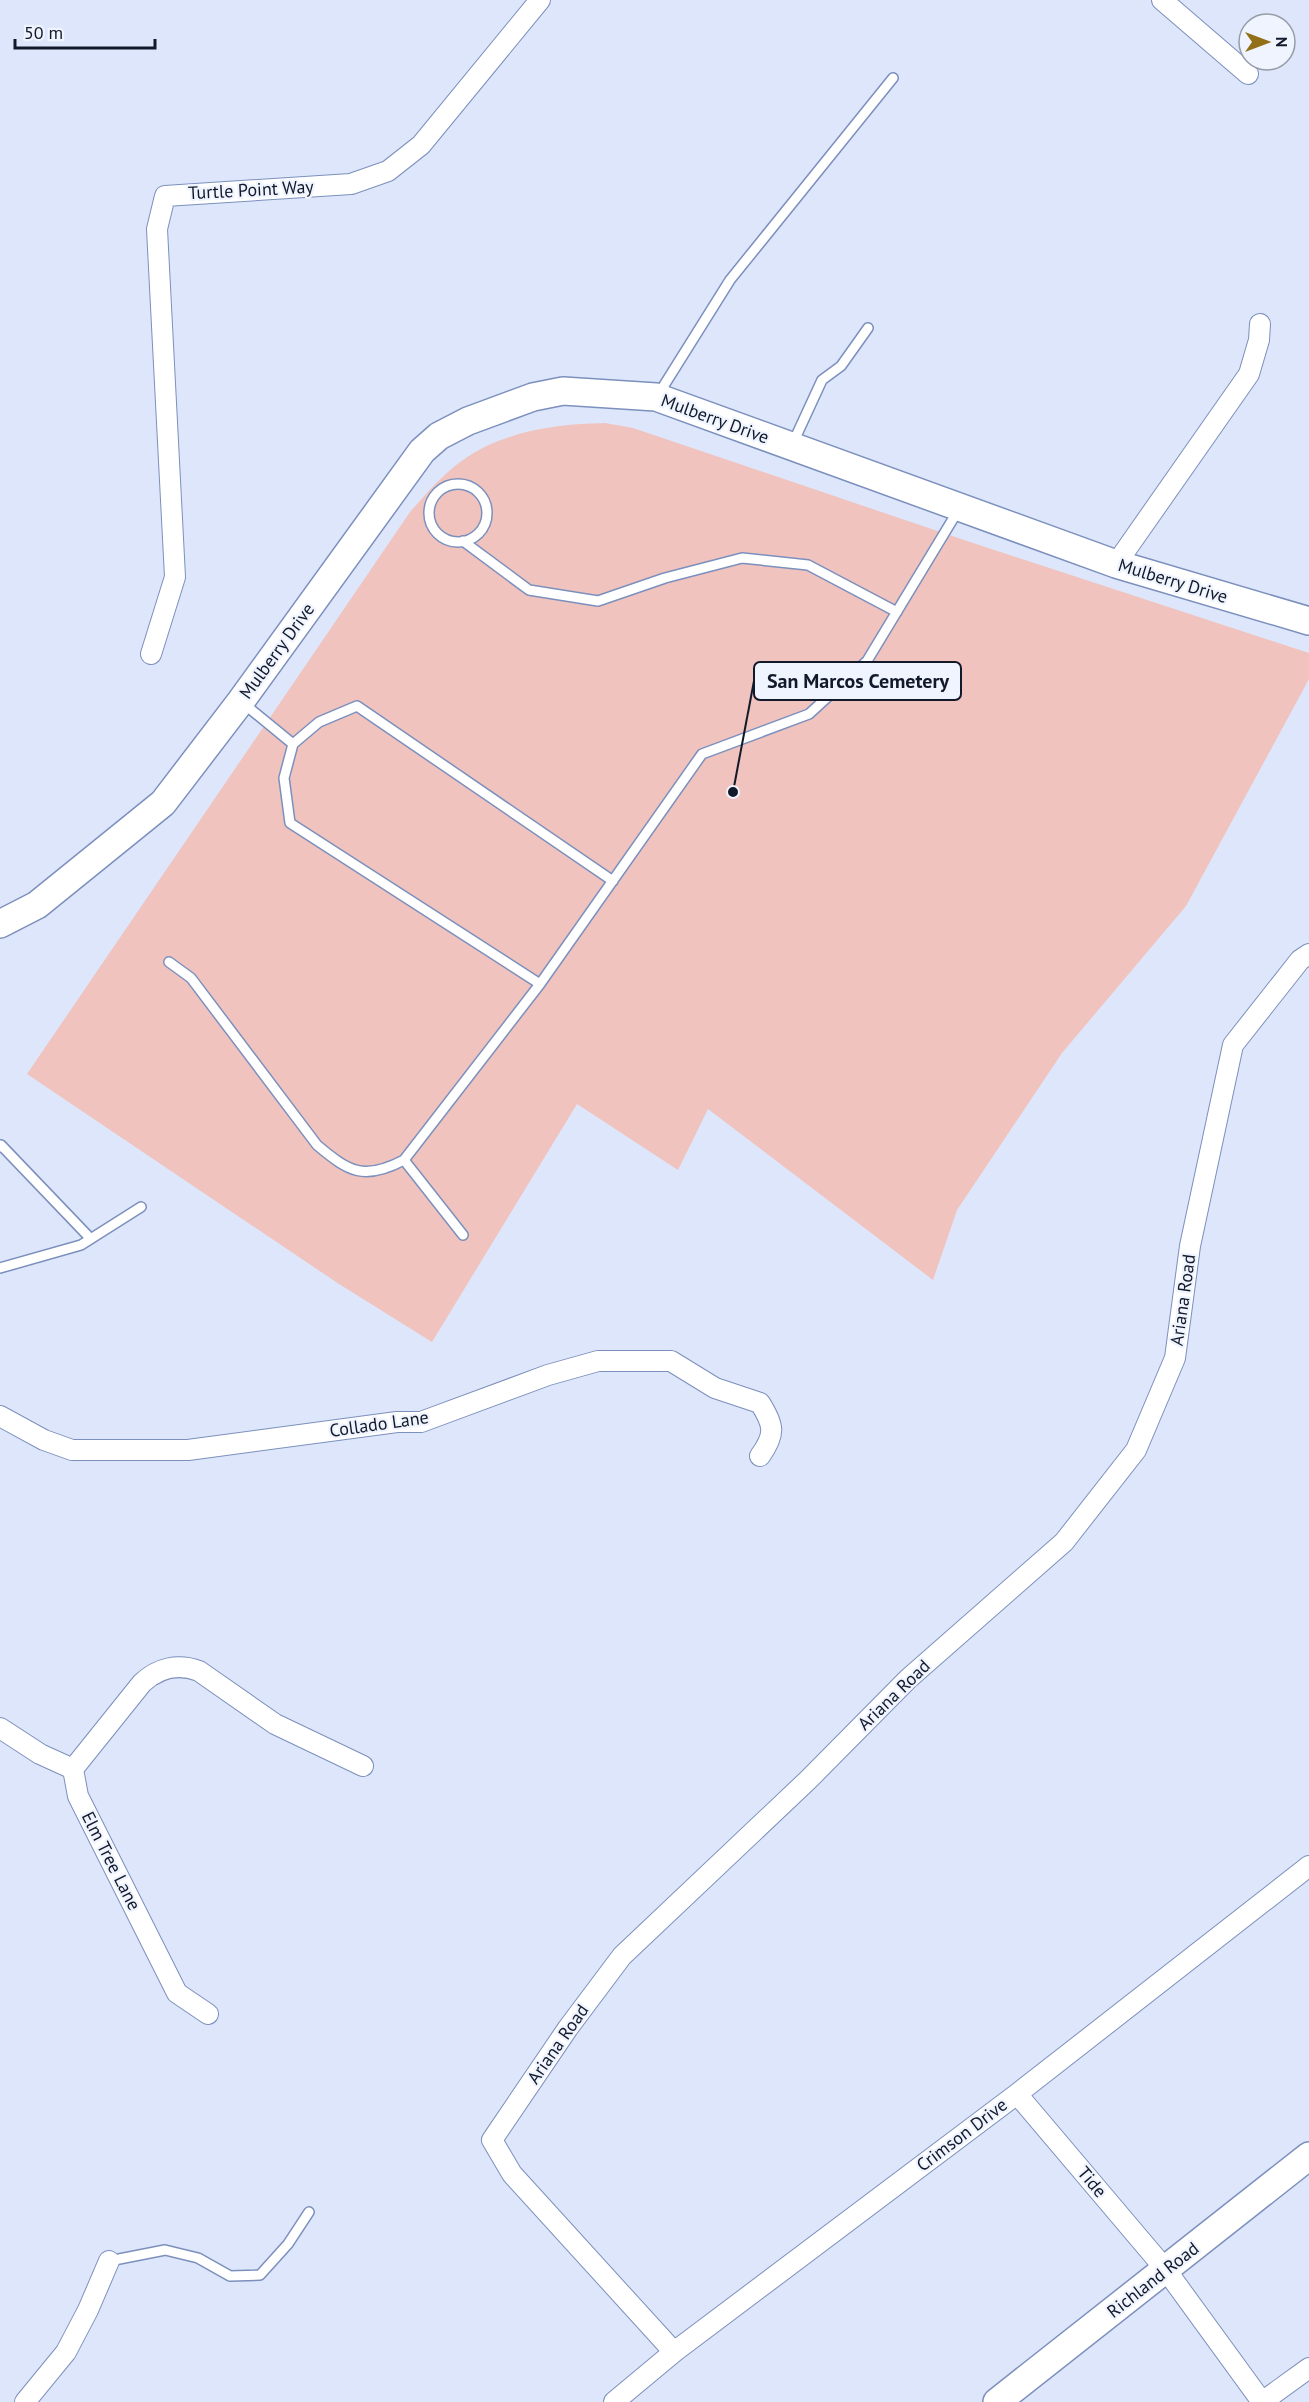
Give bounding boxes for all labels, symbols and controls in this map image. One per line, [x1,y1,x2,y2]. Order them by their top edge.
scale bar [15,12,154,50]
north arrow [1237,12,1297,72]
text: 50 m [24,21,63,44]
text: N [1272,37,1292,47]
street label: Turtle Point Way [188,175,315,204]
street label: Mulberry Drive [658,388,772,449]
street label: Mulberry Drive [1116,553,1231,608]
street label: Mulberry Drive [234,598,319,703]
callout: San Marcos Cemetery [754,662,961,700]
text: San Marcos Cemetery [767,668,950,694]
street label: Ariana Road [1165,1253,1200,1347]
street label: Collado Lane [328,1405,430,1442]
street label: Ariana Road [853,1654,935,1735]
street label: Elm Tree Lane [77,1808,146,1914]
street label: Ariana Road [522,1999,593,2088]
street label: Crimson Drive [912,2093,1012,2176]
street label: Tide [1073,2161,1112,2202]
street label: Richland Road [1102,2237,1203,2323]

